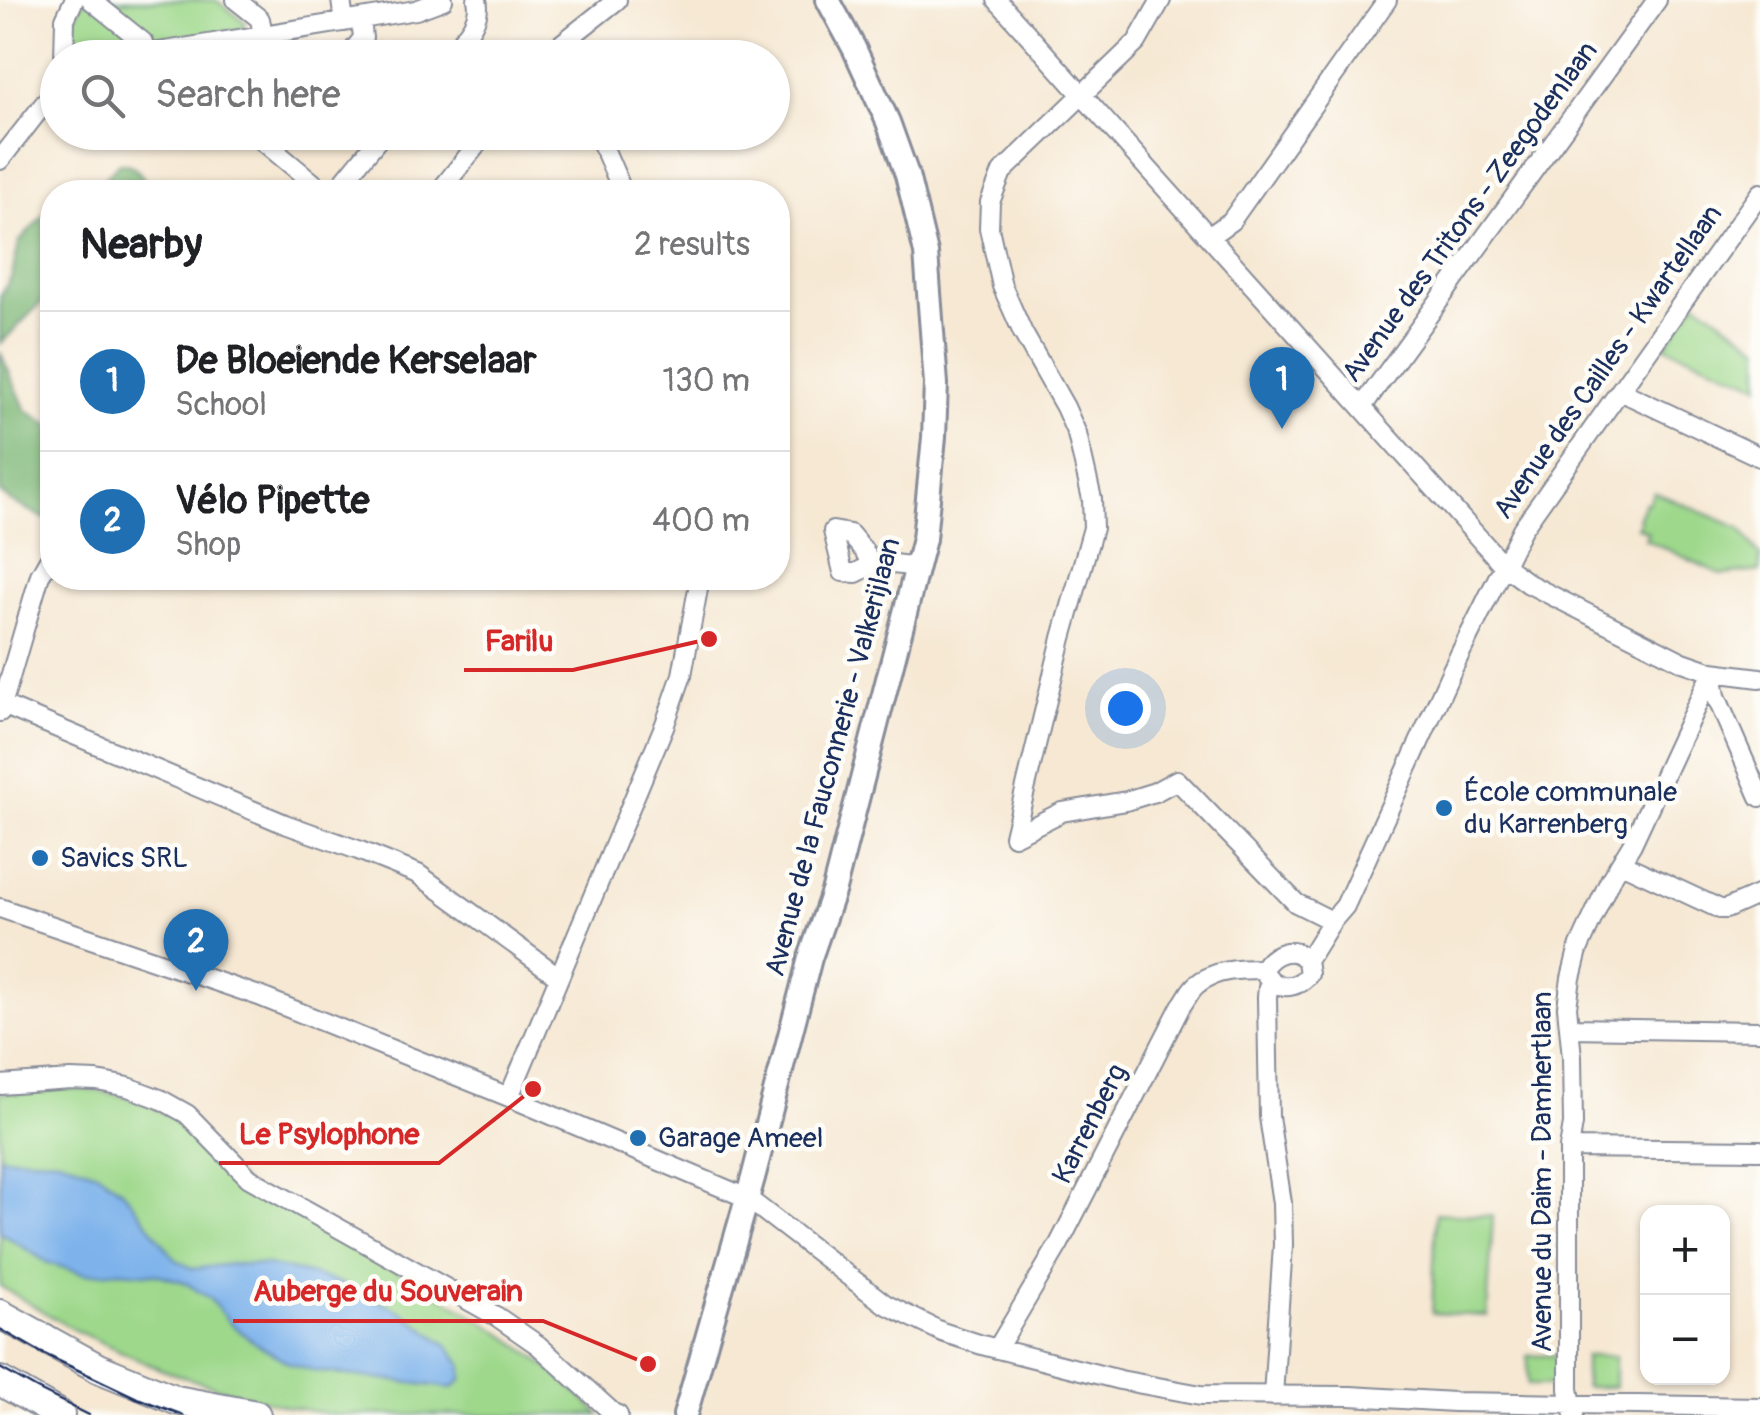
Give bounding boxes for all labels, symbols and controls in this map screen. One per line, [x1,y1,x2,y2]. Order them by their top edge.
street label: Avenue des Tritons - Zeegodenlaan [1335,35,1605,389]
search box [40,40,790,150]
icon: search [75,68,130,123]
text: Search here [155,71,341,119]
street label: Avenue des Cailles - Kwartellaan [1486,198,1730,526]
text: Nearby [80,219,202,271]
text: 2 results [634,225,750,265]
text: De Bloeiende Kerselaar [175,337,537,385]
pin: 1 [1250,346,1314,429]
text: 1 [106,361,119,401]
text: 130 m [662,361,750,401]
text: School [175,385,267,425]
text: Vélo Pipette [175,477,369,525]
text: 2 [104,501,121,541]
text: 400 m [652,501,750,541]
text: Shop [175,525,241,565]
street label: Avenue de la Fauconnerie - Valkerijlaan [758,534,908,980]
callout: Farilu [464,610,573,670]
text: Farilu [485,623,553,660]
your location [1100,683,1151,734]
place label: École communale du Karrenberg [1464,775,1677,842]
marker: École communale du Karrenberg [1433,797,1455,819]
place label: Savics SRL [60,841,188,876]
marker: Savics SRL [29,847,51,869]
pin: 2 [164,908,228,991]
street label: Avenue du Daim - Damhertlaan [1525,991,1560,1353]
street label: Karrenberg [1045,1058,1135,1190]
callout: Le Psylophone [219,1103,439,1163]
text: Le Psylophone [239,1116,420,1153]
place label: Garage Ameel [658,1121,823,1156]
marker: Garage Ameel [627,1127,649,1149]
map controls [1640,1205,1730,1385]
button: + [1640,1205,1730,1295]
callout: Auberge du Souverain [233,1261,543,1321]
text: Auberge du Souverain [253,1273,523,1310]
button: − [1640,1295,1730,1385]

